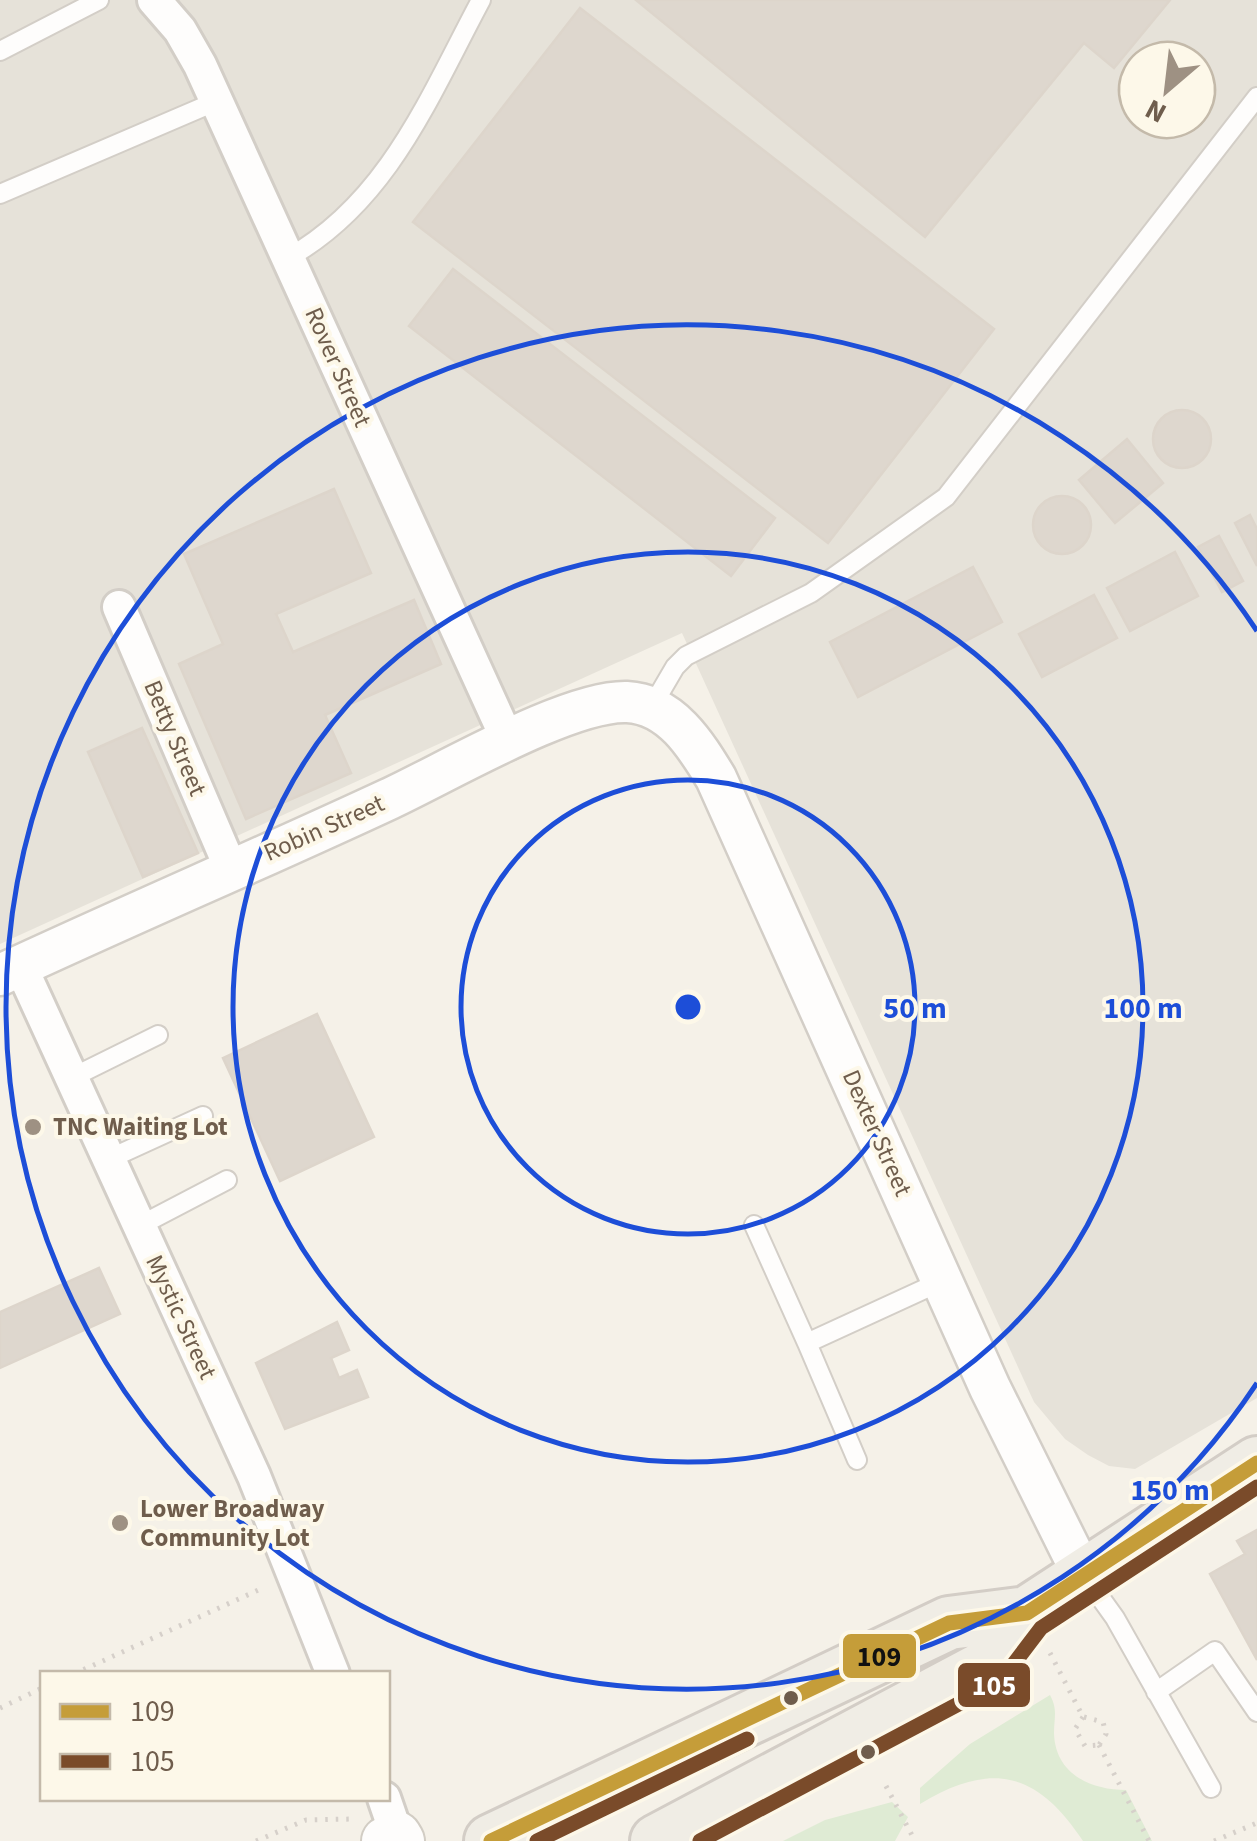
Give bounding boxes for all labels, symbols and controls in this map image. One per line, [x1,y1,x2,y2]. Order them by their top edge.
north arrow [1117,40,1217,140]
text: N [1138,89,1173,133]
street label: Rover Street [296,301,381,433]
street label: Betty Street [134,675,216,802]
street label: Robin Street [258,785,391,871]
text: 50 m [883,987,947,1030]
text: 100 m [1103,987,1183,1030]
centre of rings [670,989,706,1025]
street label: Dexter Street [833,1064,921,1202]
place label: TNC Waiting Lot [53,1109,228,1145]
marker: TNC Waiting Lot [22,1116,44,1138]
street label: Mystic Street [136,1249,226,1386]
text: 150 m [1130,1469,1210,1512]
place label: Lower Broadway Community Lot [140,1491,325,1556]
marker: Lower Broadway Community Lot [109,1512,131,1534]
line badge: 109 [841,1632,918,1680]
text: 109 [857,1637,901,1677]
line badge: 105 [956,1661,1032,1709]
text: 105 [972,1666,1016,1706]
legend [40,1671,390,1801]
unlabelled marker [781,1688,801,1708]
text: 109 [130,1690,175,1733]
text: 105 [130,1740,175,1783]
unlabelled marker [858,1742,878,1762]

